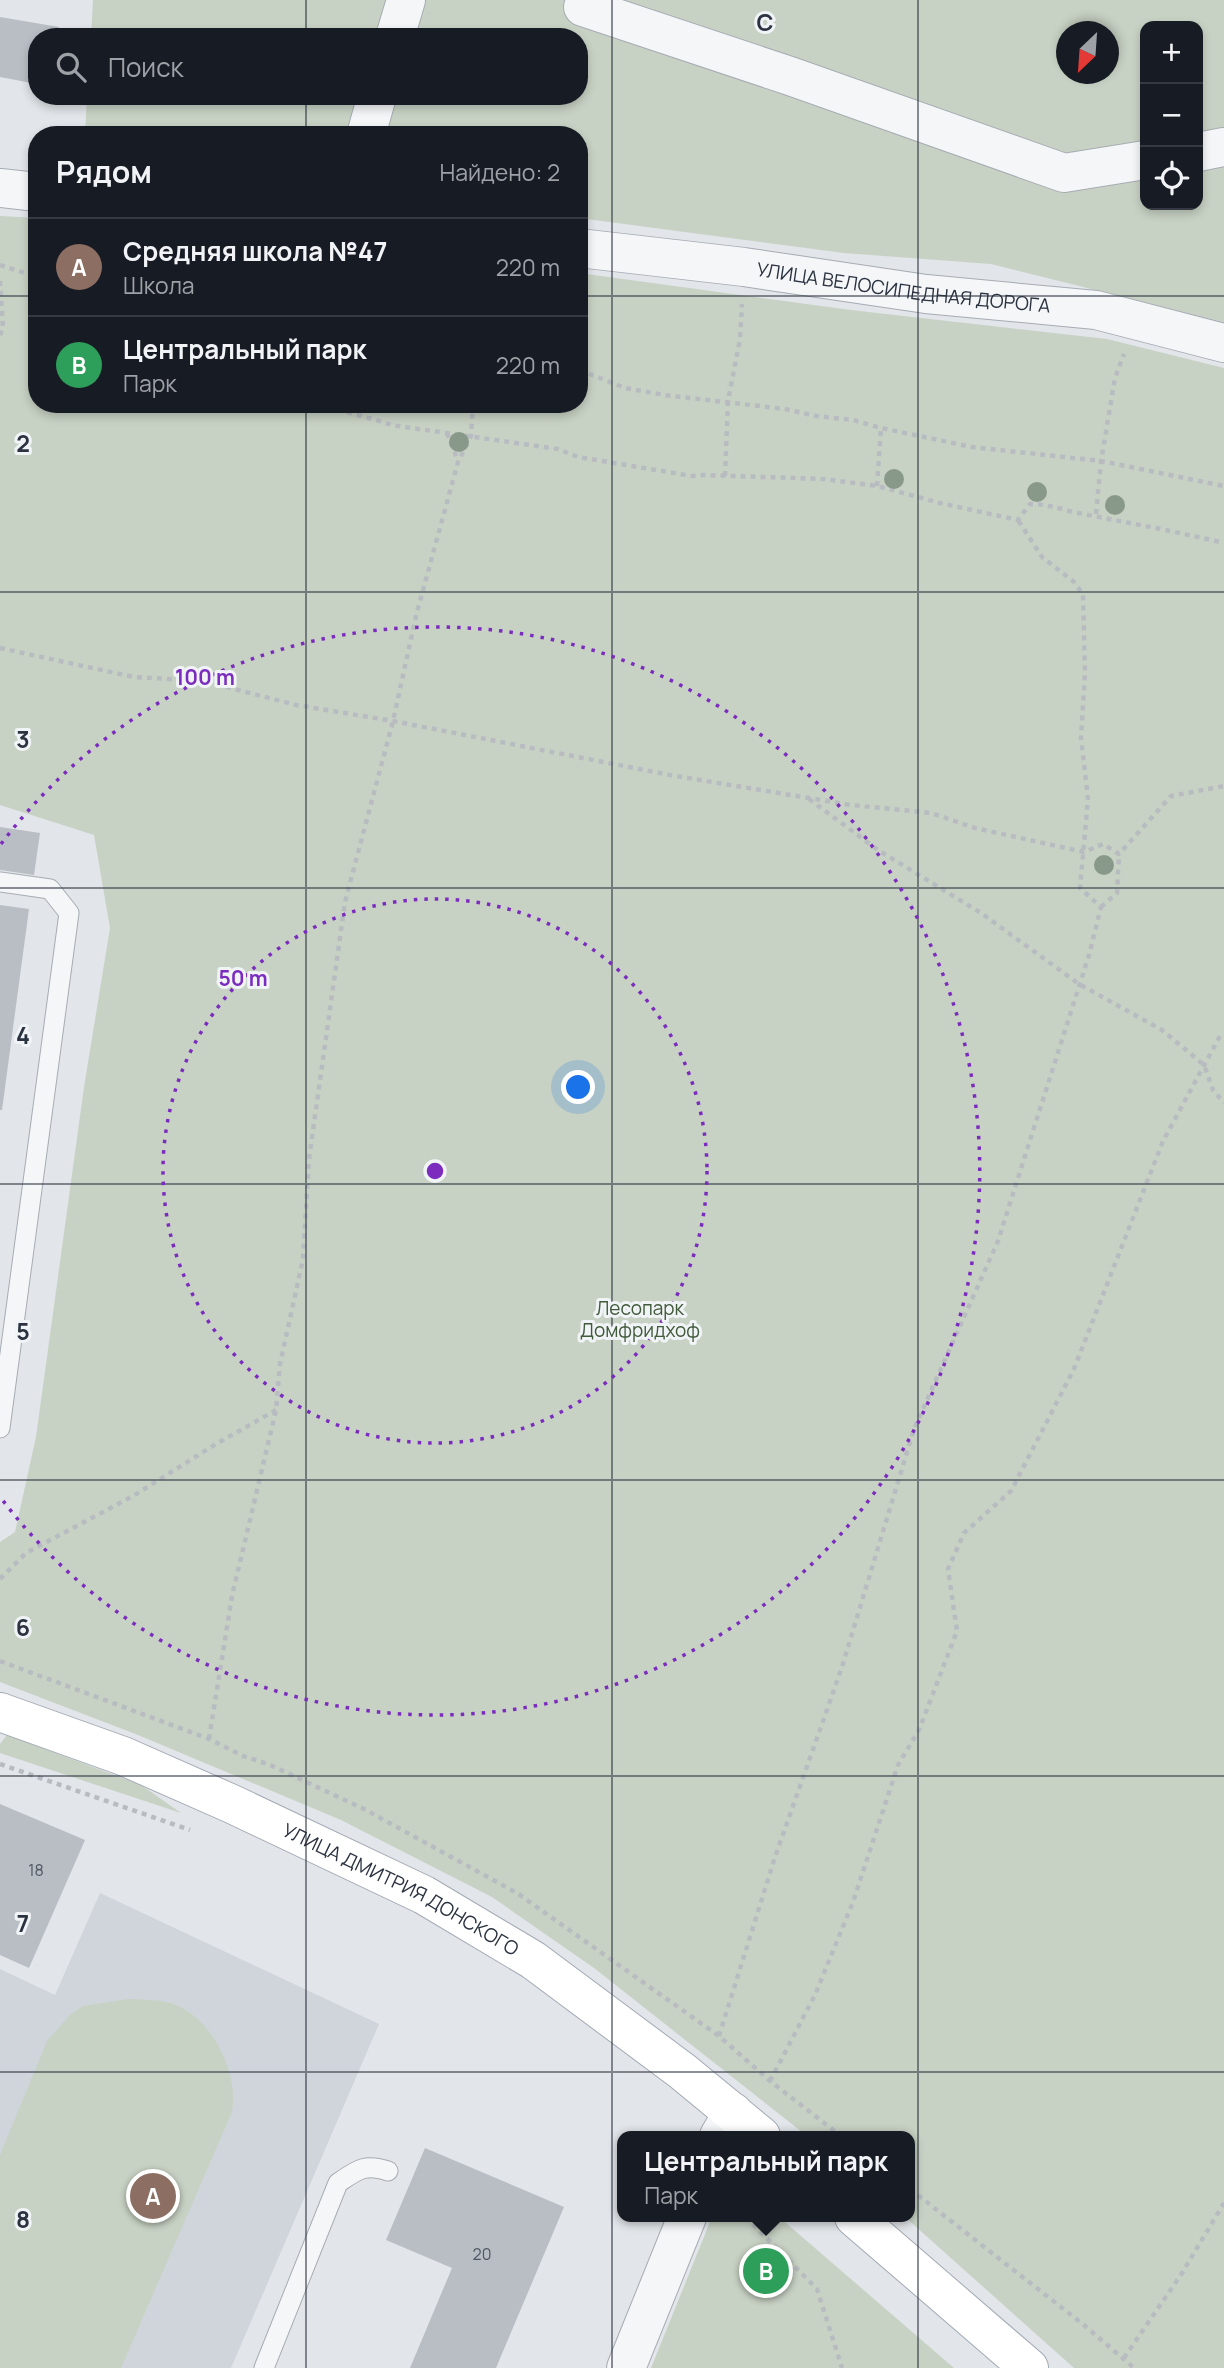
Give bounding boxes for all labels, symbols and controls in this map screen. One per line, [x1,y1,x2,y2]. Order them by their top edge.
text: C [757,6,774,38]
north arrow [1056,21,1119,84]
map controls [1140,21,1203,210]
button: + [1140,21,1203,84]
search box [28,28,588,105]
icon: search [52,48,90,86]
text: Поиск [108,49,183,85]
button: − [1140,84,1203,147]
button: locate [1140,147,1203,210]
text: Рядом [56,151,152,192]
text: Найдено: 2 [439,156,560,188]
text: Средняя школа №47 [123,233,387,269]
text: A [71,251,87,283]
text: 220 m [496,251,560,283]
street label: УЛИЦА ВЕЛОСИПЕДНАЯ ДОРОГА [755,256,1052,319]
text: Школа [123,269,195,301]
text: Центральный парк [123,331,366,367]
text: B [72,349,86,381]
text: 220 m [496,349,560,381]
text: Парк [123,367,177,399]
text: 2 [16,427,30,459]
text: 100 m [175,663,235,691]
text: 3 [16,723,30,755]
text: 50 m [218,964,268,992]
text: 4 [16,1019,30,1051]
your location [561,1070,595,1104]
centre of rings [423,1159,447,1183]
park label: Лесопарк Домфридхоф [580,1295,700,1343]
text: 5 [16,1315,30,1347]
text: 6 [16,1611,30,1643]
street label: УЛИЦА ДМИТРИЯ ДОНСКОГО [278,1817,524,1962]
house number: 18 [28,1859,44,1881]
text: 7 [17,1907,29,1939]
popup [617,2131,915,2222]
text: Центральный парк [644,2143,888,2179]
pin: A [130,2170,176,2222]
text: Парк [644,2179,698,2211]
text: 8 [16,2203,30,2235]
house number: 20 [473,2243,491,2265]
pin: B [743,2245,789,2297]

